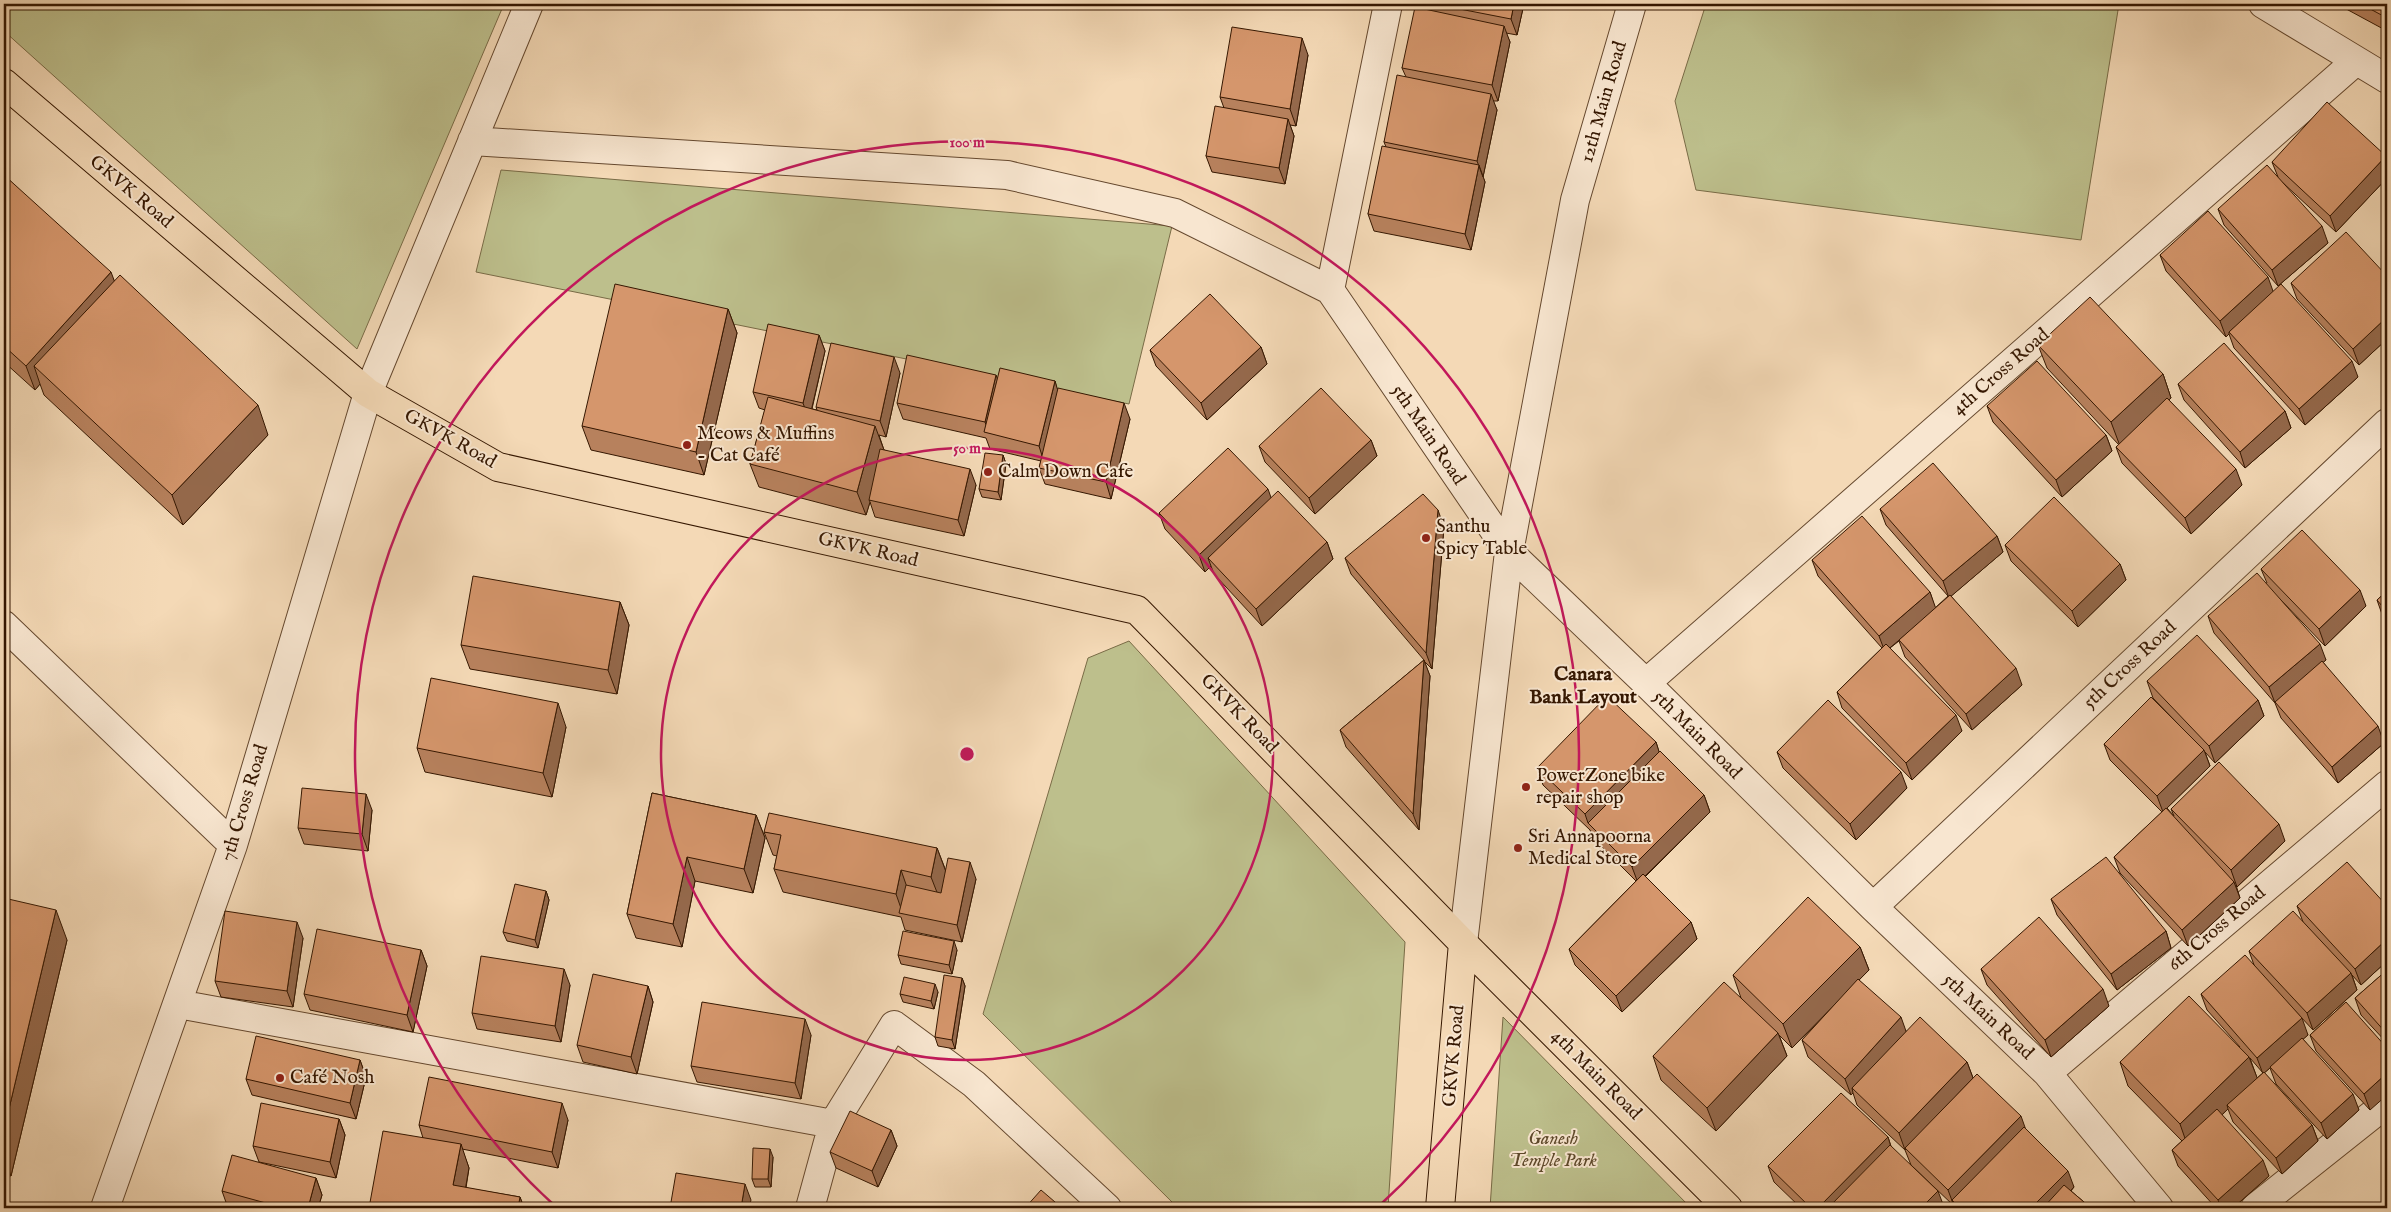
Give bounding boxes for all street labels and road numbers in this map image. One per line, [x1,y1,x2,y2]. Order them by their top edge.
street label: 12th Main Road [1575,38,1633,165]
street label: GKVK Road [84,150,178,234]
street label: 4th Cross Road [1947,323,2055,421]
street label: 5th Main Road [1386,380,1471,491]
street label: GKVK Road [400,404,501,475]
street label: GKVK Road [816,527,921,573]
street label: 5th Cross Road [2078,615,2182,714]
street label: GKVK Road [1195,669,1284,760]
street label: 5th Main Road [1647,685,1747,785]
street label: 7th Cross Road [216,741,274,864]
street label: 6th Cross Road [2163,881,2271,977]
street label: 5th Main Road [1937,969,2039,1066]
street label: GKVK Road [1438,1003,1470,1108]
street label: 4th Main Road [1546,1025,1647,1126]

